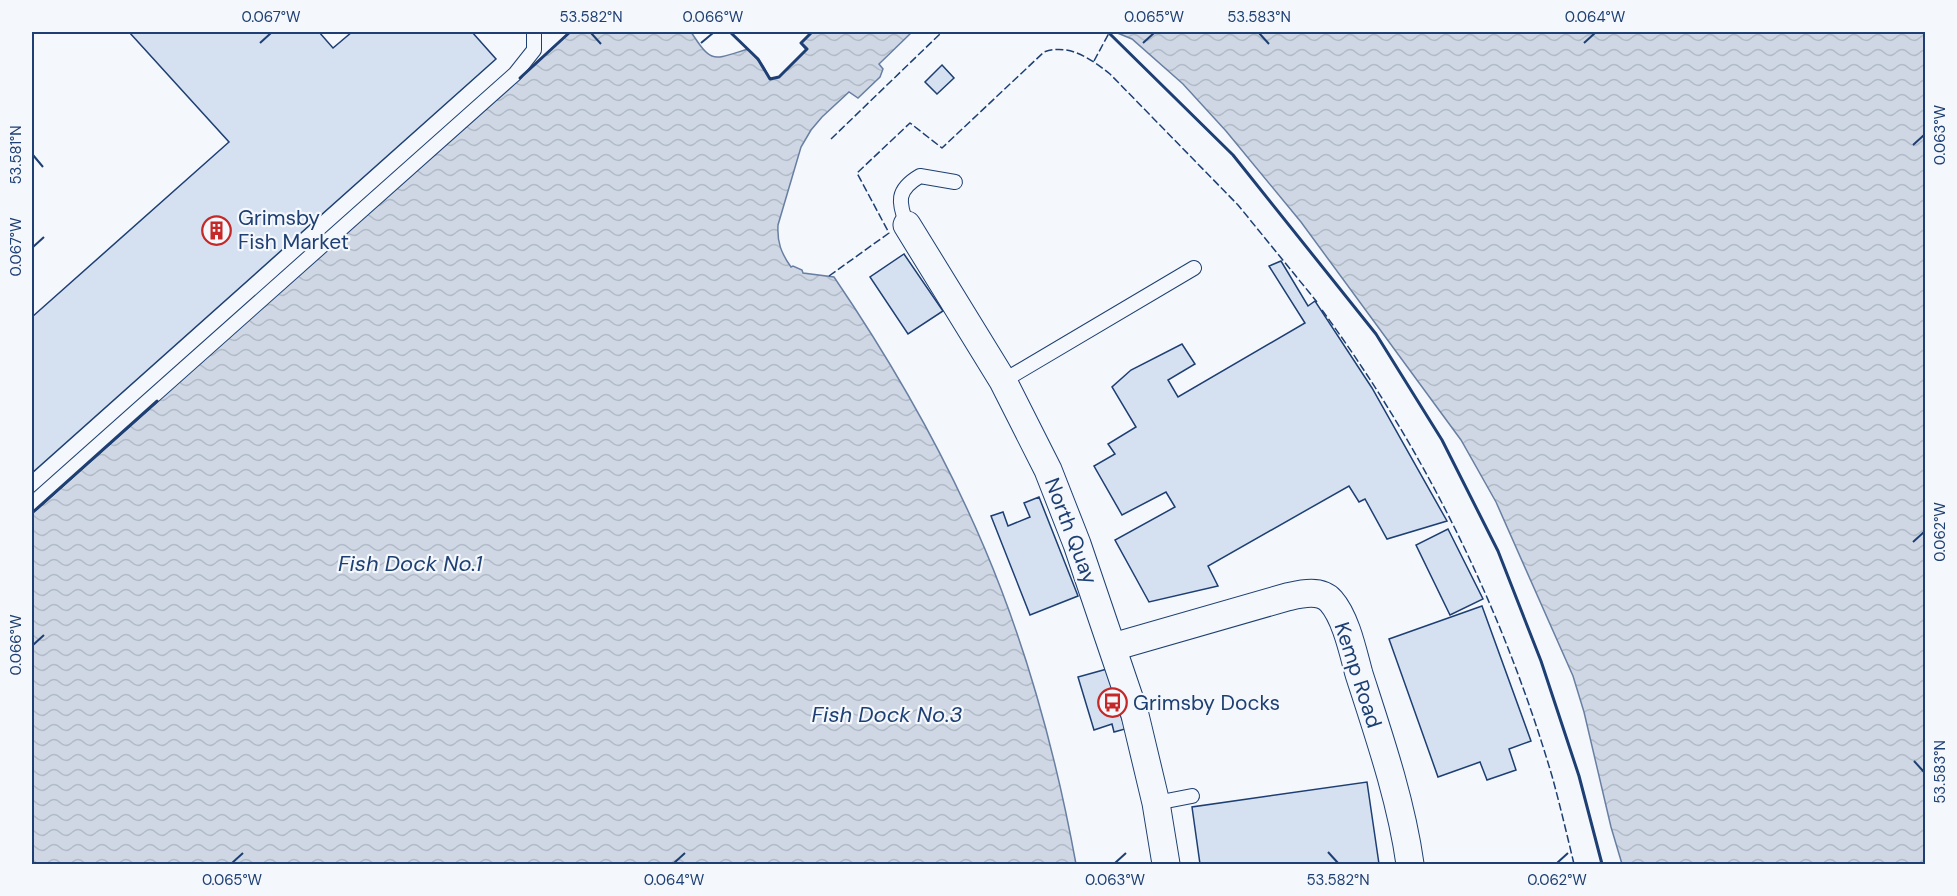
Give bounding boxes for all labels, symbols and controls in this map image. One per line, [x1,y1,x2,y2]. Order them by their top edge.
text: 0.067°W [242,7,301,27]
text: 53.582°N [559,7,623,27]
text: 0.066°W [683,7,744,27]
text: 0.065°W [1124,7,1185,27]
text: 53.583°N [1227,7,1291,27]
text: 0.064°W [1565,7,1626,27]
text: 0.063°W [1930,104,1950,165]
text: 53.581°N [6,125,26,185]
place label: Grimsby Fish Market [238,204,349,256]
building icon: Grimsby Fish Market [201,214,233,246]
text: 0.067°W [6,217,26,277]
street label: North Quay [1038,474,1104,588]
text: 0.062°W [1930,502,1950,562]
water label: Fish Dock No.1 [338,549,482,578]
text: 0.066°W [6,614,26,675]
street label: Kemp Road [1328,618,1388,732]
bus stop icon: Grimsby Docks [1096,687,1128,719]
place label: Grimsby Docks [1133,689,1280,717]
water label: Fish Dock No.3 [811,700,963,729]
text: 53.583°N [1930,740,1950,804]
text: 0.065°W [202,870,263,890]
text: 0.064°W [644,870,705,890]
text: 0.063°W [1085,870,1146,890]
text: 53.582°N [1306,870,1370,890]
text: 0.062°W [1527,870,1587,890]

